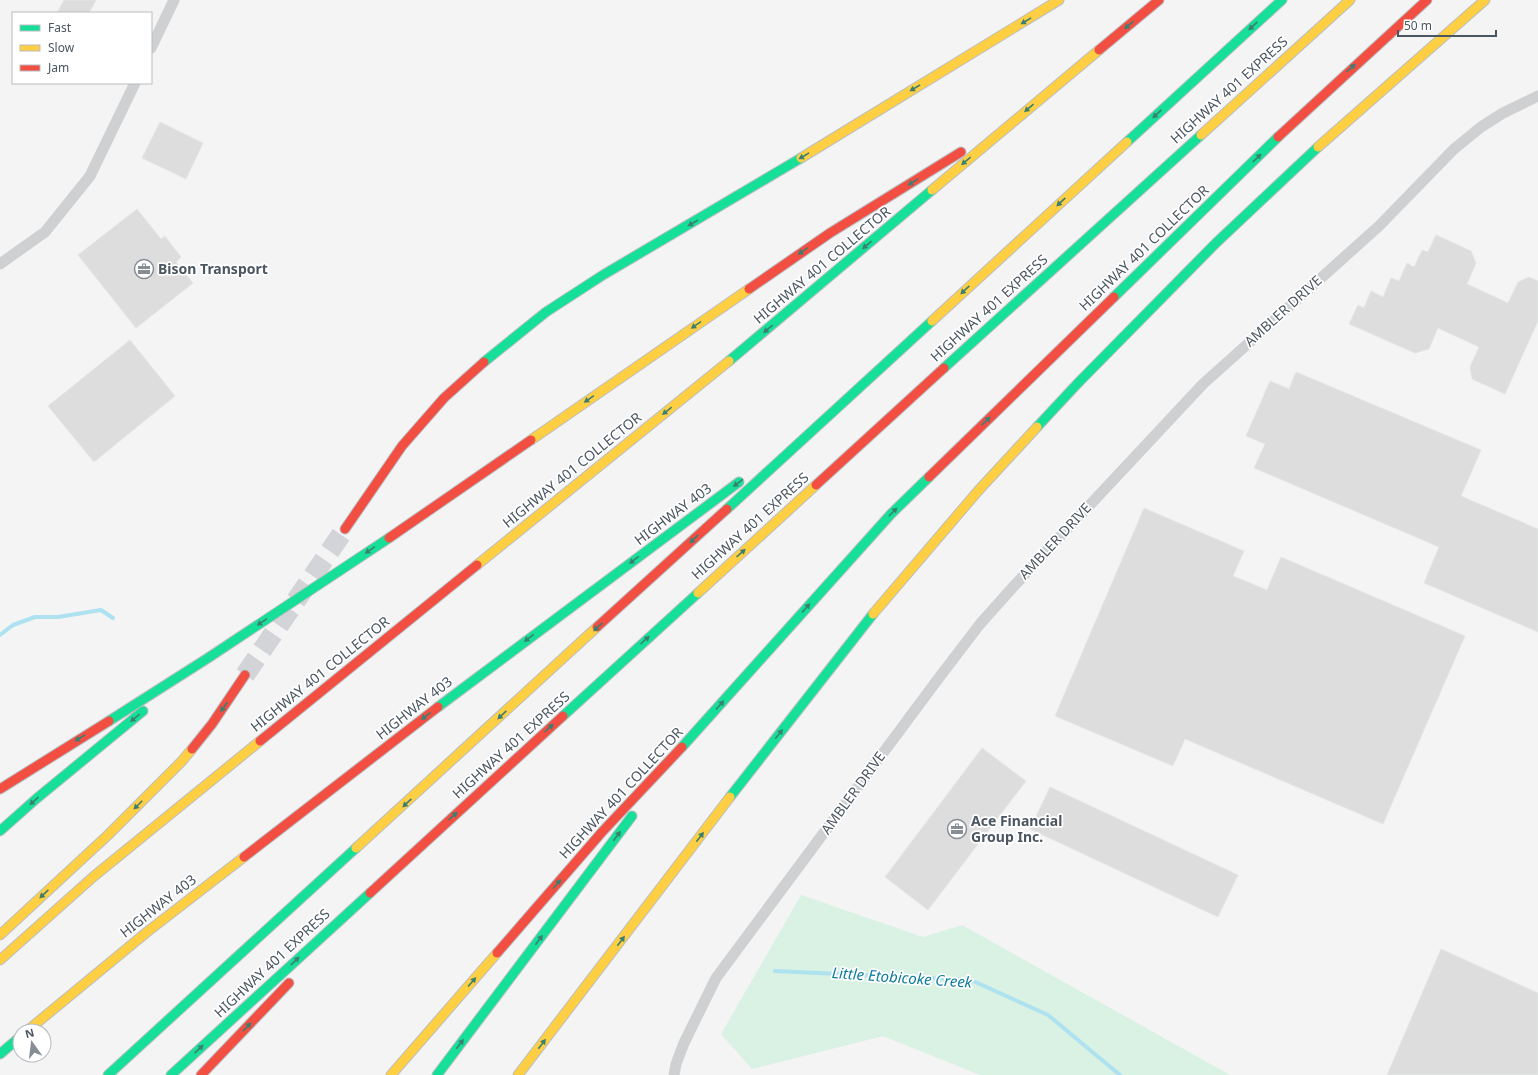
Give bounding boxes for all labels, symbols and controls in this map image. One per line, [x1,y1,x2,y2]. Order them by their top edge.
legend [12,12,152,84]
scale bar [1398,12,1496,38]
one-way arrow [1020,17,1032,24]
text: 50 m [1404,17,1432,34]
text: Fast [48,19,72,36]
one-way arrow [1124,20,1135,29]
one-way arrow [1248,22,1258,31]
street label: HIGHWAY 401 EXPRESS [1166,32,1292,147]
text: Slow [48,39,75,56]
text: Jam [47,59,69,76]
one-way arrow [1346,64,1357,73]
one-way arrow [909,85,921,92]
one-way arrow [1024,104,1035,112]
one-way arrow [1152,109,1162,119]
one-way arrow [798,153,810,160]
one-way arrow [1252,153,1262,162]
one-way arrow [961,156,972,165]
one-way arrow [908,178,918,186]
street label: HIGHWAY 401 COLLECTOR [1075,180,1213,315]
one-way arrow [1056,197,1066,207]
street label: HIGHWAY 401 COLLECTOR [749,201,894,328]
one-way arrow [687,219,699,226]
one-way arrow [862,240,872,249]
one-way arrow [798,247,808,255]
street label: HIGHWAY 401 EXPRESS [926,250,1052,365]
office icon: Bison Transport [133,258,155,280]
place label: Bison Transport [158,259,268,278]
street label: AMBLER DRIVE [1240,271,1325,351]
one-way arrow [961,285,970,294]
one-way arrow [691,321,701,329]
one-way arrow [762,324,773,333]
one-way arrow [584,395,594,403]
street label: HIGHWAY 401 COLLECTOR [498,407,645,532]
one-way arrow [662,407,673,416]
one-way arrow [981,416,991,426]
street label: HIGHWAY 401 EXPRESS [687,468,813,583]
street label: HIGHWAY 403 [630,478,715,549]
one-way arrow [733,479,744,487]
street label: AMBLER DRIVE [1014,498,1095,583]
one-way arrow [888,507,898,517]
one-way arrow [689,534,699,544]
one-way arrow [365,546,376,554]
one-way arrow [736,548,747,557]
one-way arrow [628,556,639,564]
one-way arrow [802,603,811,614]
street label: HIGHWAY 401 COLLECTOR [246,611,393,736]
one-way arrow [257,618,267,626]
one-way arrow [593,622,603,632]
one-way arrow [524,634,535,642]
one-way arrow [640,636,651,645]
street label: HIGHWAY 403 [372,672,456,743]
street label: HIGHWAY 401 EXPRESS [448,687,574,802]
one-way arrow [715,700,724,710]
one-way arrow [220,702,228,712]
one-way arrow [497,710,507,719]
one-way arrow [420,712,431,720]
one-way arrow [129,714,140,723]
street label: HIGHWAY 401 COLLECTOR [555,723,687,863]
one-way arrow [545,724,554,733]
one-way arrow [775,729,784,740]
one-way arrow [75,734,85,742]
street label: AMBLER DRIVE [816,747,889,838]
one-way arrow [29,796,40,805]
one-way arrow [401,798,412,807]
one-way arrow [134,800,143,810]
one-way arrow [448,811,459,820]
place label: Ace Financial Group Inc. [971,811,1062,846]
office icon: Ace Financial Group Inc. [946,818,968,840]
one-way arrow [613,831,621,842]
one-way arrow [695,832,704,843]
street label: HIGHWAY 403 [116,870,200,941]
one-way arrow [552,879,561,889]
one-way arrow [39,889,49,899]
street label: HIGHWAY 401 EXPRESS [210,904,334,1021]
one-way arrow [534,935,542,945]
one-way arrow [617,935,625,946]
one-way arrow [290,956,300,965]
water label: Little Etobicoke Creek [831,962,973,992]
one-way arrow [467,977,476,988]
one-way arrow [242,1022,252,1032]
north arrow [12,1023,52,1063]
text: N [23,1024,36,1041]
one-way arrow [456,1038,464,1049]
one-way arrow [538,1039,546,1049]
one-way arrow [194,1044,205,1053]

